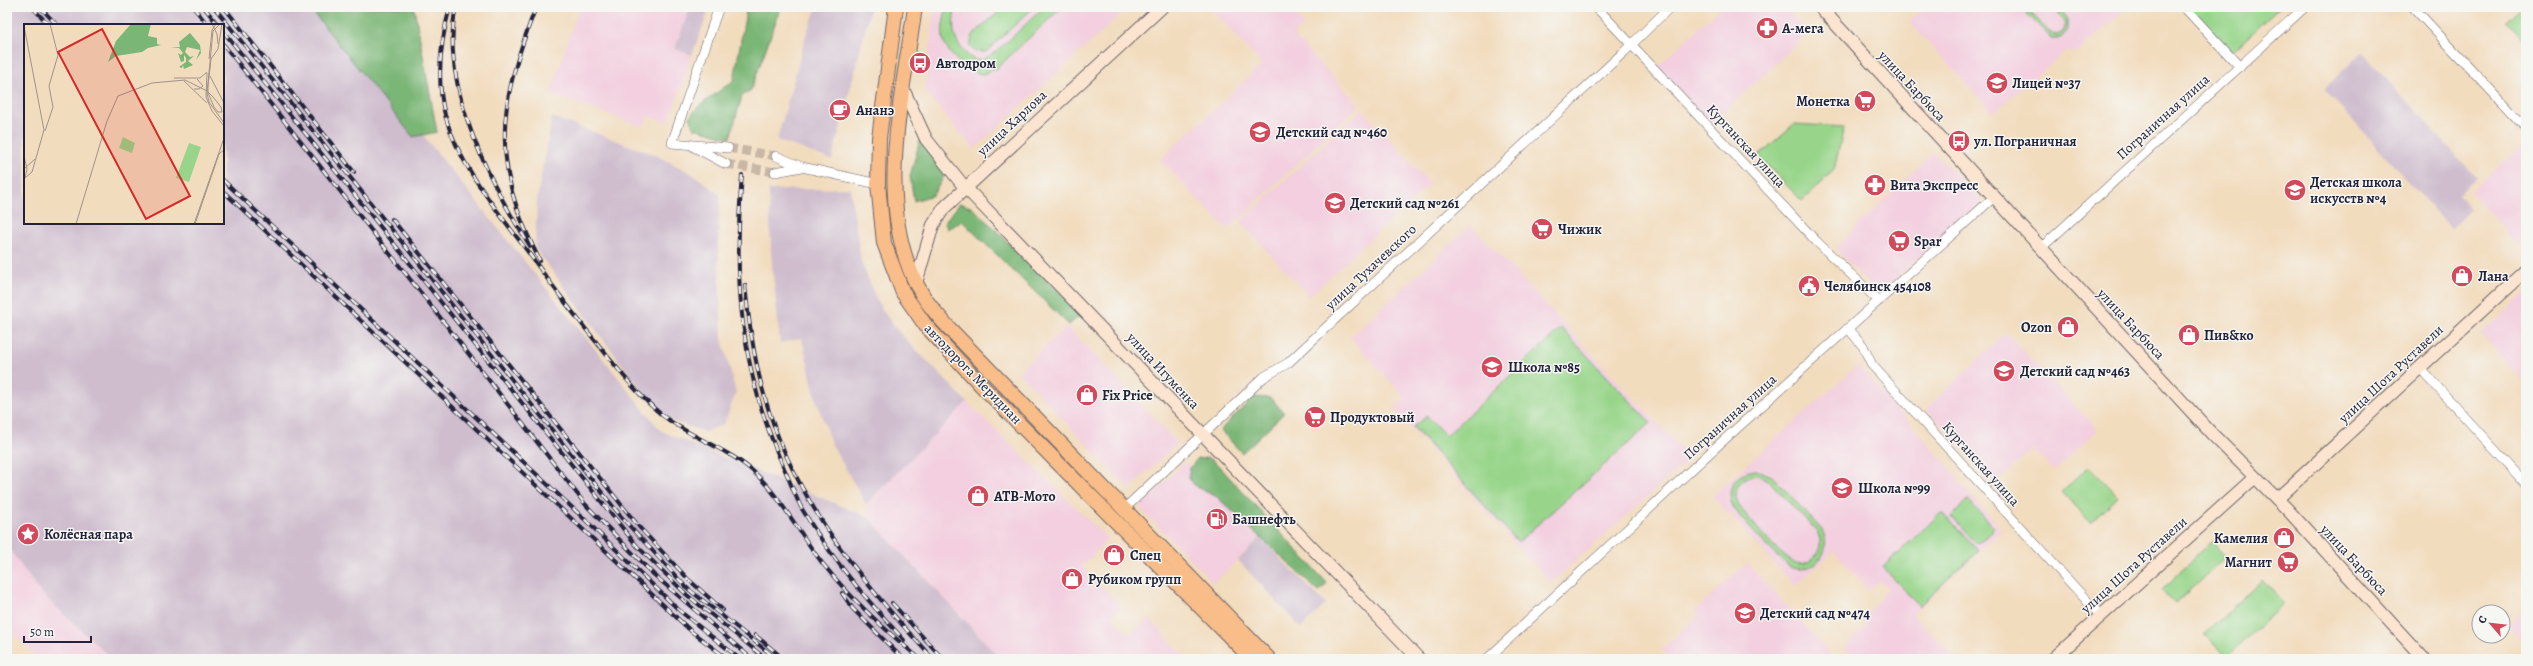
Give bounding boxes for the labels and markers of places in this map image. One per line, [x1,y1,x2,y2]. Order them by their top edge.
pharmacy icon: А-мега [1754,15,1780,41]
place label: А-мега [1781,19,1824,38]
bus stop icon: Автодром [907,50,933,76]
place label: Автодром [935,54,997,73]
school or university icon: Лицей №37 [1984,70,2010,96]
place label: Лицей №37 [2012,74,2080,93]
supermarket icon: Монетка [1852,88,1878,114]
place label: Монетка [1796,92,1850,111]
cafe icon: Ананэ [827,97,853,123]
place label: Ананэ [855,101,895,120]
school or university icon: Детский сад №460 [1247,119,1273,145]
place label: Детский сад №460 [1276,123,1387,142]
bus stop icon: ул. Пограничная [1946,128,1972,154]
place label: ул. Пограничная [1973,132,2077,151]
pharmacy icon: Вита Экспресс [1862,172,1888,198]
place label: Детская школа искусств №4 [2310,173,2402,208]
place label: Вита Экспресс [1890,176,1978,195]
school or university icon: Детская школа искусств №4 [2282,177,2308,203]
school or university icon: Детский сад №261 [1322,190,1348,216]
place label: Детский сад №261 [1350,194,1459,213]
supermarket icon: Чижик [1529,216,1555,242]
place label: Чижик [1558,220,1602,239]
supermarket icon: Spar [1886,228,1912,254]
place label: Spar [1914,232,1942,251]
shop icon: Лана [2449,263,2475,289]
place label: Лана [2478,267,2509,286]
public building icon: Челябинск 454108 [1796,273,1822,299]
place label: Челябинск 454108 [1824,277,1931,296]
shop icon: Ozon [2055,314,2081,340]
place label: Ozon [2021,318,2052,337]
shop icon: Пив&ко [2176,322,2202,348]
place label: Пив&ко [2204,326,2254,345]
school or university icon: Школа №85 [1479,354,1505,380]
place label: Школа №85 [1508,358,1580,377]
school or university icon: Детский сад №463 [1991,358,2017,384]
place label: Детский сад №463 [2020,362,2130,381]
shop icon: Fix Price [1074,382,1100,408]
place label: Fix Price [1102,386,1153,405]
supermarket icon: Продуктовый [1302,404,1328,430]
place label: Продуктовый [1330,408,1415,427]
school or university icon: Школа №99 [1829,475,1855,501]
place label: Школа №99 [1858,479,1931,498]
shop icon: АТВ-Мото [965,483,991,509]
place label: АТВ-Мото [993,487,1056,506]
fuel station icon: Башнефть [1204,506,1230,532]
place label: Башнефть [1232,510,1296,529]
place icon: Колёсная пара [15,521,41,547]
place label: Колёсная пара [44,525,133,544]
shop icon: Камелия [2271,525,2297,551]
place label: Камелия [2214,529,2268,548]
shop icon: Спец [1101,542,1127,568]
place label: Спец [1130,546,1161,565]
supermarket icon: Магнит [2275,549,2301,575]
place label: Магнит [2225,553,2273,572]
shop icon: Рубиком групп [1059,566,1085,592]
place label: Рубиком групп [1088,570,1181,589]
school or university icon: Детский сад №474 [1732,600,1758,626]
place label: Детский сад №474 [1760,604,1871,623]

